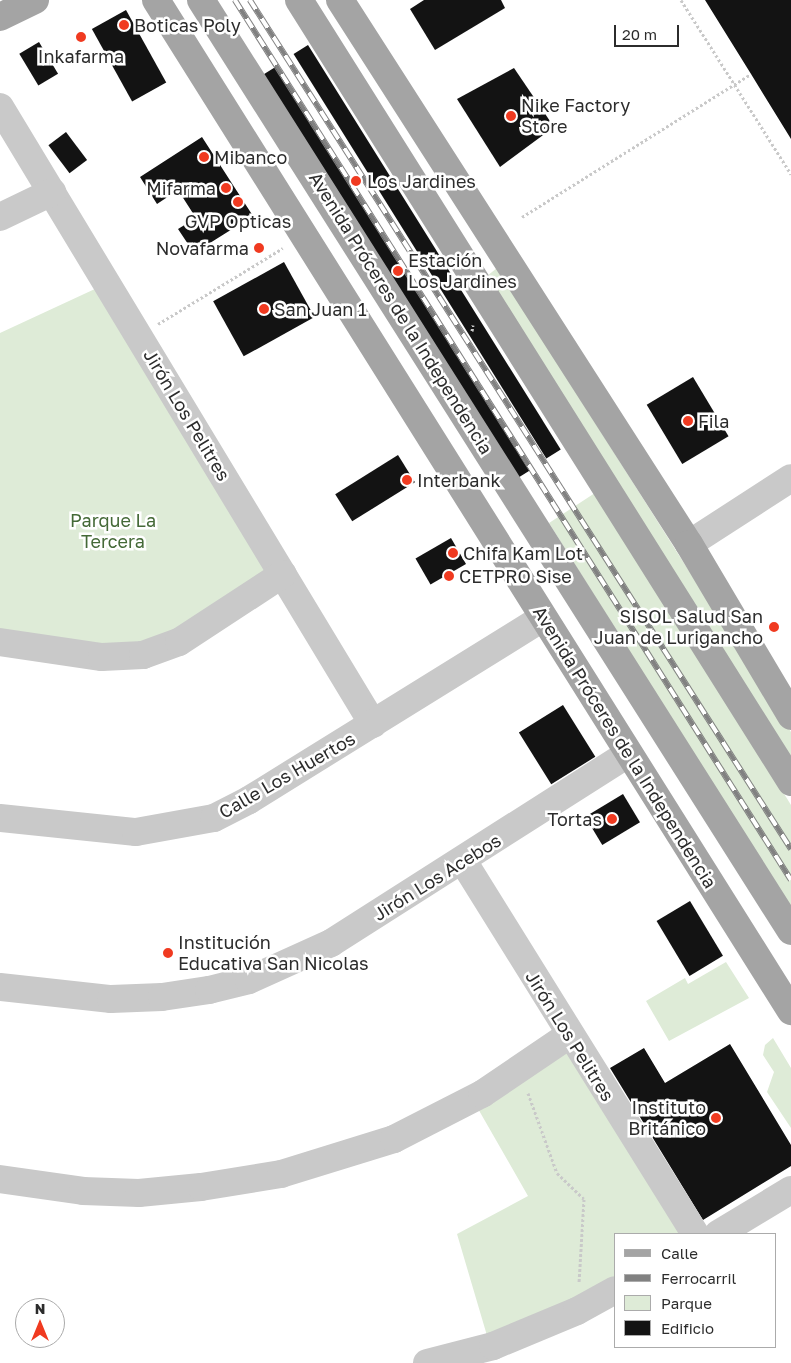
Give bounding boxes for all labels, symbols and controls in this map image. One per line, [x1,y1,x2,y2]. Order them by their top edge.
place label: Boticas Poly [134,14,241,36]
scale bar [616,15,681,47]
marker: Boticas Poly [118,19,130,31]
text: 20 m [622,25,657,43]
marker: Inkafarma [75,31,87,43]
place label: Inkafarma [38,45,124,67]
place label: Nike Factory Store [521,95,630,138]
marker: Nike Factory Store [505,110,517,122]
place label: Mibanco [214,146,287,168]
marker: Mibanco [198,151,210,163]
street label: Avenida Próceres de la Independencia [305,168,497,458]
place label: Los Jardines [367,170,476,192]
marker: Los Jardines [349,174,363,188]
place label: Mifarma [146,177,216,199]
marker: Mifarma [220,182,232,194]
marker: GVP Opticas [232,196,244,208]
place label: GVP Opticas [185,210,291,232]
place label: Novafarma [156,237,249,259]
marker: Novafarma [253,242,265,254]
place label: Estación Los Jardines [408,250,517,292]
marker: Estación Los Jardines [392,265,404,277]
place label: San Juan 1 [274,298,367,320]
marker: San Juan 1 [258,303,270,315]
street label: Jirón Los Pelitres [139,345,235,485]
place label: Fila [698,410,729,432]
marker: Fila [682,415,694,427]
place label: Interbank [417,469,501,491]
marker: Interbank [401,474,413,486]
park label: Parque La Tercera [70,510,156,552]
place label: Chifa Kam Lot [463,542,583,564]
marker: Chifa Kam Lot [447,547,459,559]
place label: CETPRO Sise [459,565,572,587]
marker: CETPRO Sise [443,570,455,582]
street label: Avenida Próceres de la Independencia [529,602,721,892]
place label: SISOL Salud San Juan de Lurigancho [594,606,763,649]
marker: SISOL Salud San Juan de Lurigancho [767,620,781,634]
street label: Calle Los Huertos [215,727,359,823]
place label: Tortas [547,808,602,830]
marker: Tortas [606,813,618,825]
street label: Jirón Los Acebos [369,829,505,925]
place label: Institución Educativa San Nicolas [178,932,369,974]
marker: Institución Educativa San Nicolas [162,947,174,959]
street label: Jirón Los Pelitres [521,967,619,1105]
place label: Instituto Británico [628,1097,706,1140]
marker: Instituto Británico [710,1112,722,1124]
legend [614,1233,776,1348]
text: Calle [661,1244,698,1262]
text: Ferrocarril [661,1269,736,1287]
text: Parque [661,1294,712,1312]
north arrow [15,1298,65,1348]
text: N [35,1300,45,1317]
text: Edificio [661,1319,714,1337]

